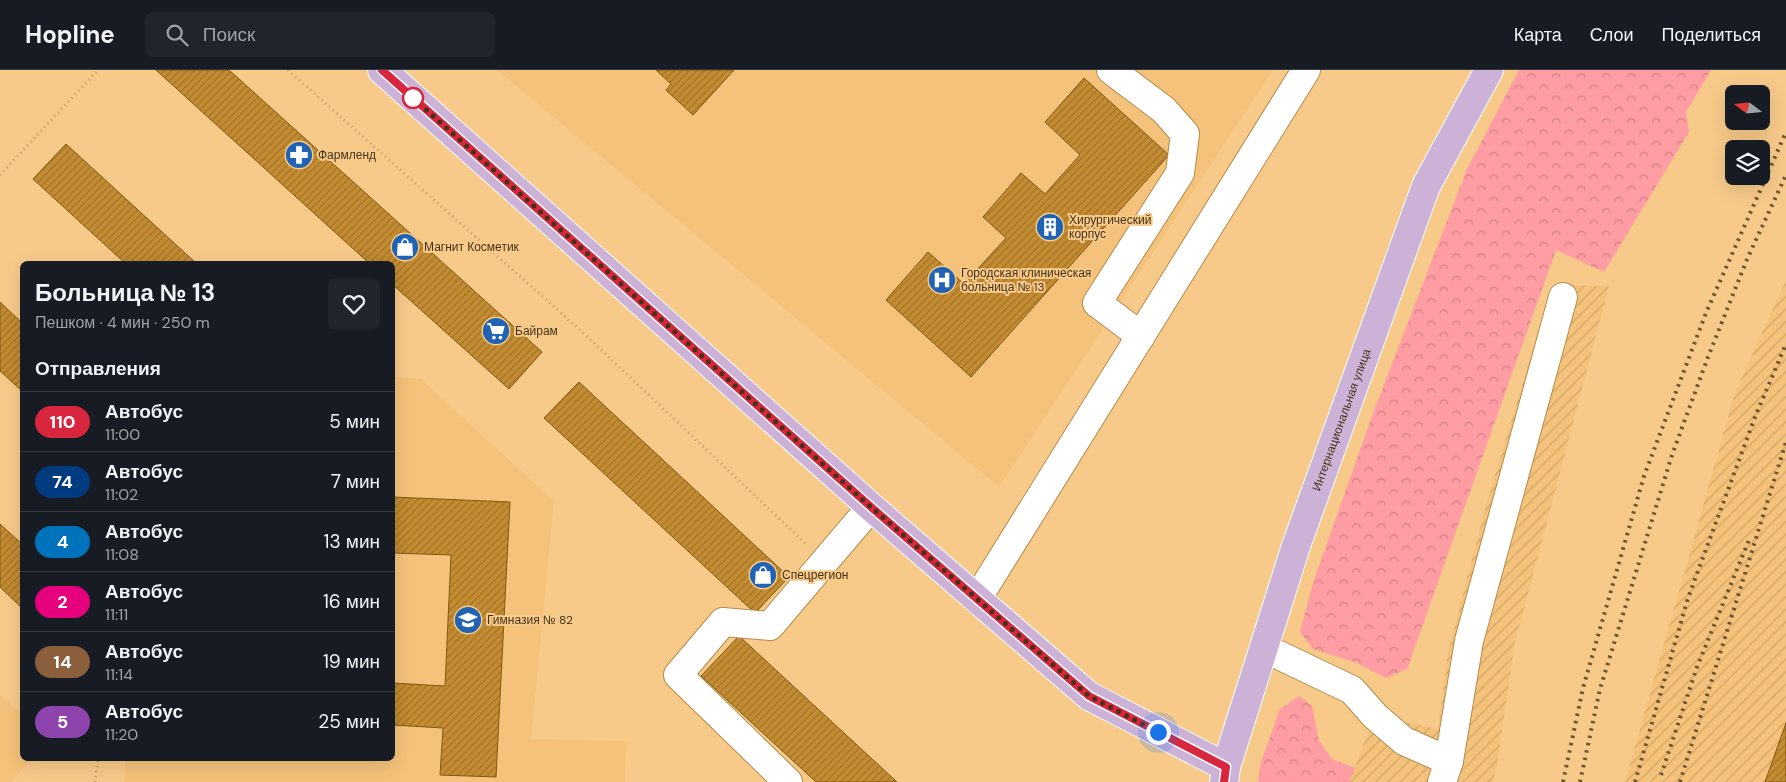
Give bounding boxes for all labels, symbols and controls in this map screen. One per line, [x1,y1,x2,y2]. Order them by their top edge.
search box [145,12,495,57]
text: Hopline [25,19,115,50]
icon: search [163,21,191,49]
text: Поиск [203,22,255,47]
text: Карта [1514,23,1562,47]
text: Слои [1590,23,1634,47]
text: Поделиться [1662,23,1761,47]
north arrow [1725,85,1770,130]
map controls [1725,85,1770,185]
unlabelled marker [402,87,424,109]
pharmacy icon: Фармленд [284,140,314,170]
button: layers [1725,140,1770,185]
place label: Фармленд [318,147,376,163]
building icon: Хирургический корпус [1035,212,1065,242]
place label: Хирургический корпус [1069,212,1151,242]
shop icon: Магнит Косметик [390,232,420,262]
place label: Магнит Косметик [424,239,520,255]
hospital icon: Городская клиническая больница № 13 [927,265,957,295]
place label: Городская клиническая больница № 13 [961,265,1091,295]
text: Больница № 13 [35,277,215,308]
button: heart [328,278,380,330]
text: Пешком · 4 мин · 250 m [35,312,210,333]
supermarket icon: Байрам [481,316,511,346]
place label: Байрам [515,323,558,339]
street label: Интернациональная улица [1308,346,1375,493]
text: Отправления [35,356,161,381]
text: Автобус [105,399,183,424]
text: 5 мин [329,409,380,434]
text: 110 [50,410,75,434]
text: 11:00 [105,424,140,445]
text: Автобус [105,459,183,484]
text: 7 мин [331,469,380,494]
text: 74 [52,470,73,494]
text: 11:02 [105,484,138,505]
text: Автобус [105,519,183,544]
text: 13 мин [324,529,380,554]
text: 4 [57,530,68,554]
text: 11:08 [105,544,139,565]
shop icon: Спецрегион [748,560,778,590]
place label: Спецрегион [782,567,848,583]
text: Автобус [105,579,183,604]
text: 16 мин [323,589,380,614]
text: 2 [57,590,68,614]
text: 11:11 [105,604,128,625]
school or university icon: Гимназия № 82 [453,605,483,635]
place label: Гимназия № 82 [487,612,573,628]
text: Автобус [105,639,183,664]
text: 19 мин [323,649,380,674]
text: 14 [53,650,72,674]
text: 11:14 [105,664,133,685]
text: Автобус [105,699,183,724]
text: 25 мин [318,709,380,734]
text: 5 [57,710,68,734]
your location [1146,720,1171,745]
text: 11:20 [105,724,138,745]

